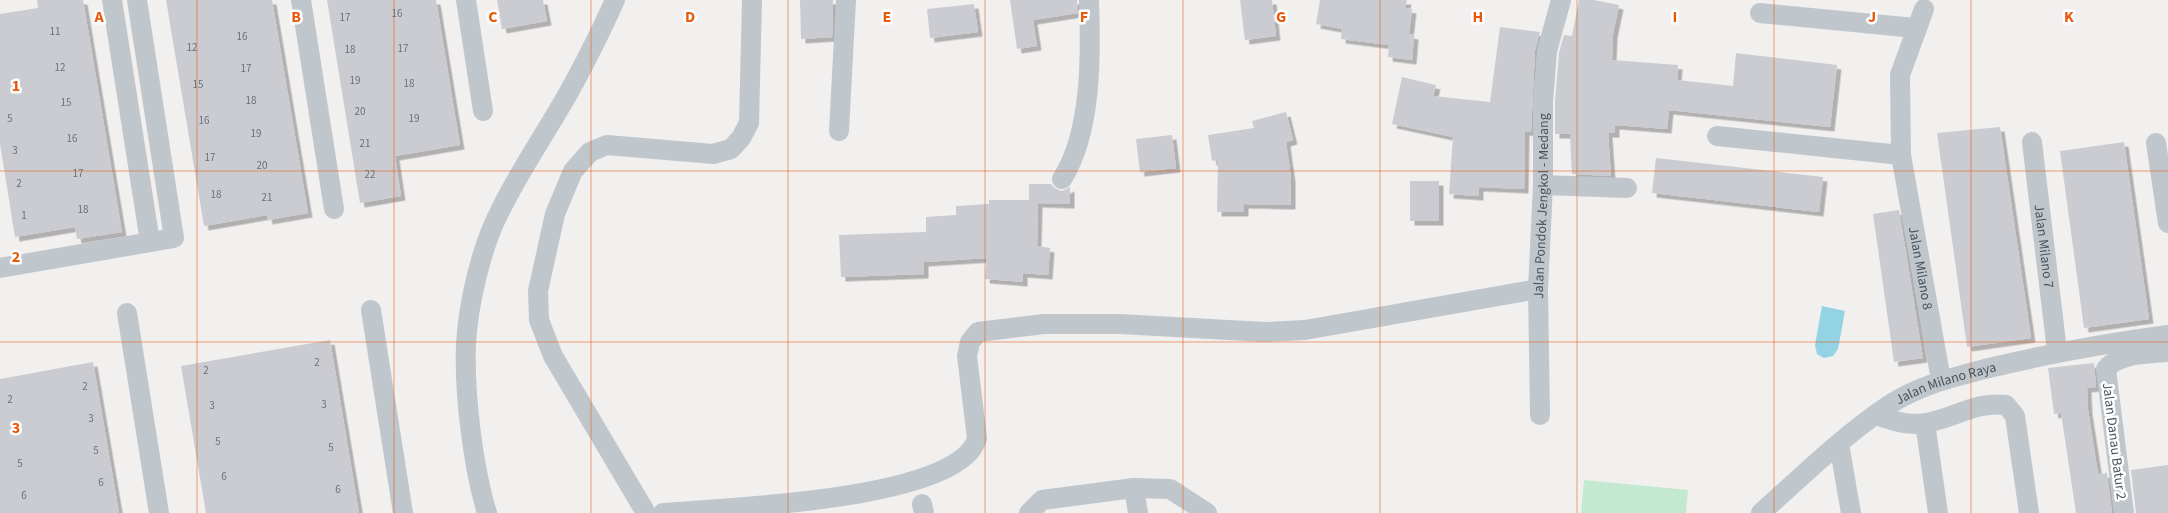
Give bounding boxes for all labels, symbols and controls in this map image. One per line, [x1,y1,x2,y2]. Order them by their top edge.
text: A [93,6,104,28]
text: B [291,6,301,28]
house number: 16 [392,6,403,21]
text: C [488,6,498,28]
text: D [685,6,695,28]
text: E [883,6,891,28]
text: F [1080,6,1088,28]
text: G [1276,6,1286,28]
text: H [1473,6,1483,28]
text: I [1673,6,1677,28]
text: J [1868,6,1876,28]
text: K [2064,6,2074,28]
house number: 17 [340,10,350,25]
house number: 11 [50,24,60,39]
house number: 16 [237,29,248,44]
house number: 12 [187,40,197,55]
house number: 17 [398,41,408,56]
house number: 18 [345,42,356,57]
house number: 12 [55,60,65,75]
house number: 17 [241,61,251,76]
house number: 19 [350,73,360,88]
text: 1 [12,75,20,97]
house number: 18 [404,76,415,91]
house number: 15 [193,77,203,92]
house number: 18 [246,93,257,108]
house number: 15 [61,95,71,110]
house number: 20 [355,104,365,119]
house number: 5 [7,111,13,126]
house number: 19 [409,111,419,126]
house number: 16 [199,113,210,128]
street label: Jalan Pondok Jengkol - Medang [1529,113,1554,299]
house number: 19 [251,126,261,141]
house number: 16 [67,131,78,146]
house number: 21 [360,136,370,151]
house number: 3 [12,143,18,158]
house number: 17 [205,150,215,165]
house number: 20 [257,158,267,173]
house number: 17 [73,166,83,181]
house number: 22 [365,167,375,182]
house number: 2 [16,176,22,191]
house number: 18 [211,187,222,202]
house number: 21 [262,190,272,205]
house number: 18 [78,202,89,217]
street label: Jalan Milano 7 [2029,203,2058,289]
house number: 1 [21,208,27,223]
street label: Jalan Milano 8 [1903,225,1937,311]
text: 2 [12,246,20,268]
house number: 2 [314,355,320,370]
street label: Jalan Milano Raya [1892,358,1998,410]
house number: 2 [203,363,209,378]
house number: 2 [82,379,88,394]
street label: Jalan Danau Batur 2 [2097,381,2131,501]
house number: 2 [7,392,13,407]
house number: 3 [321,397,327,412]
house number: 3 [209,398,215,413]
house number: 3 [88,411,94,426]
text: 3 [12,417,20,439]
house number: 5 [215,434,221,449]
house number: 5 [328,440,334,455]
house number: 5 [93,443,99,458]
house number: 5 [17,456,23,471]
house number: 6 [221,469,227,484]
house number: 6 [98,475,104,490]
house number: 6 [335,482,341,497]
house number: 6 [21,488,27,503]

